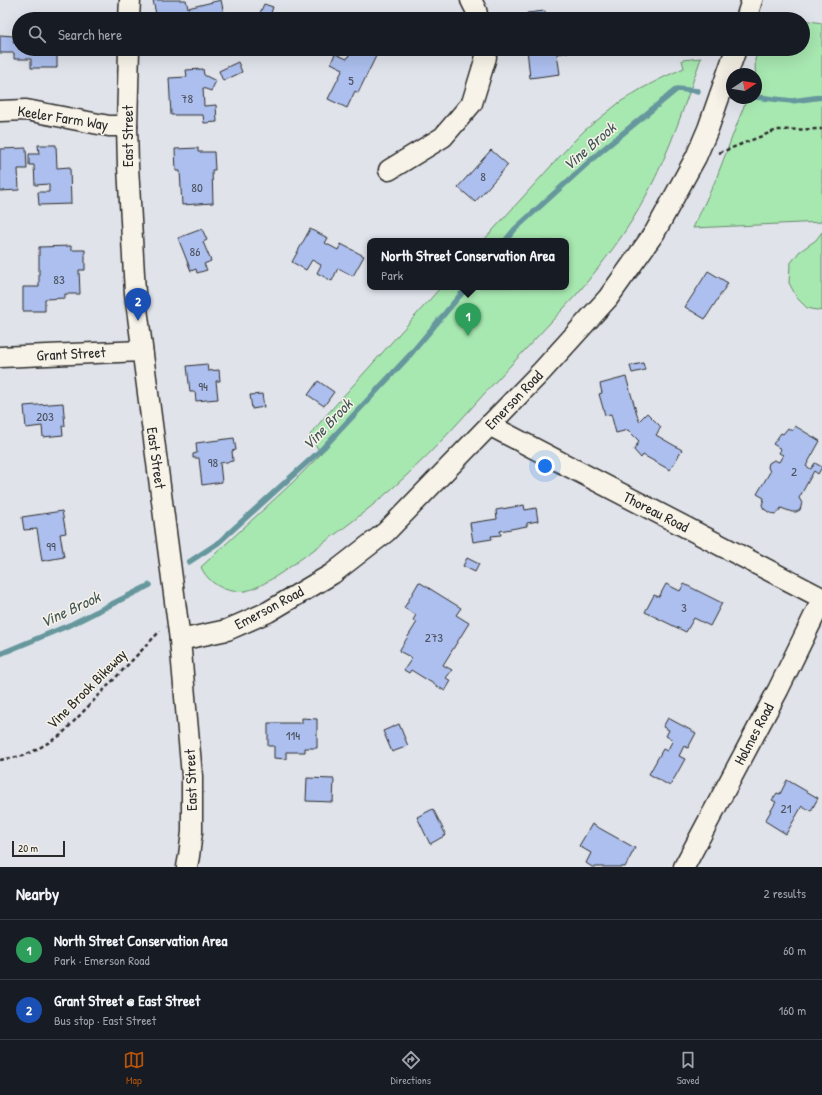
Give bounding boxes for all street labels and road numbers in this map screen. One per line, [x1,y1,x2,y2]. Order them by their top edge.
street label: Keeler Farm Way [16,100,110,135]
street label: East Street [117,104,138,167]
street label: Grant Street [36,341,107,366]
street label: Emerson Road [480,365,547,434]
street label: East Street [142,426,171,491]
street label: Thoreau Road [620,486,693,537]
street label: Emerson Road [231,581,307,634]
street label: Vine Brook Bikeway [42,644,131,733]
street label: Holmes Road [729,699,779,768]
street label: East Street [179,748,202,811]

